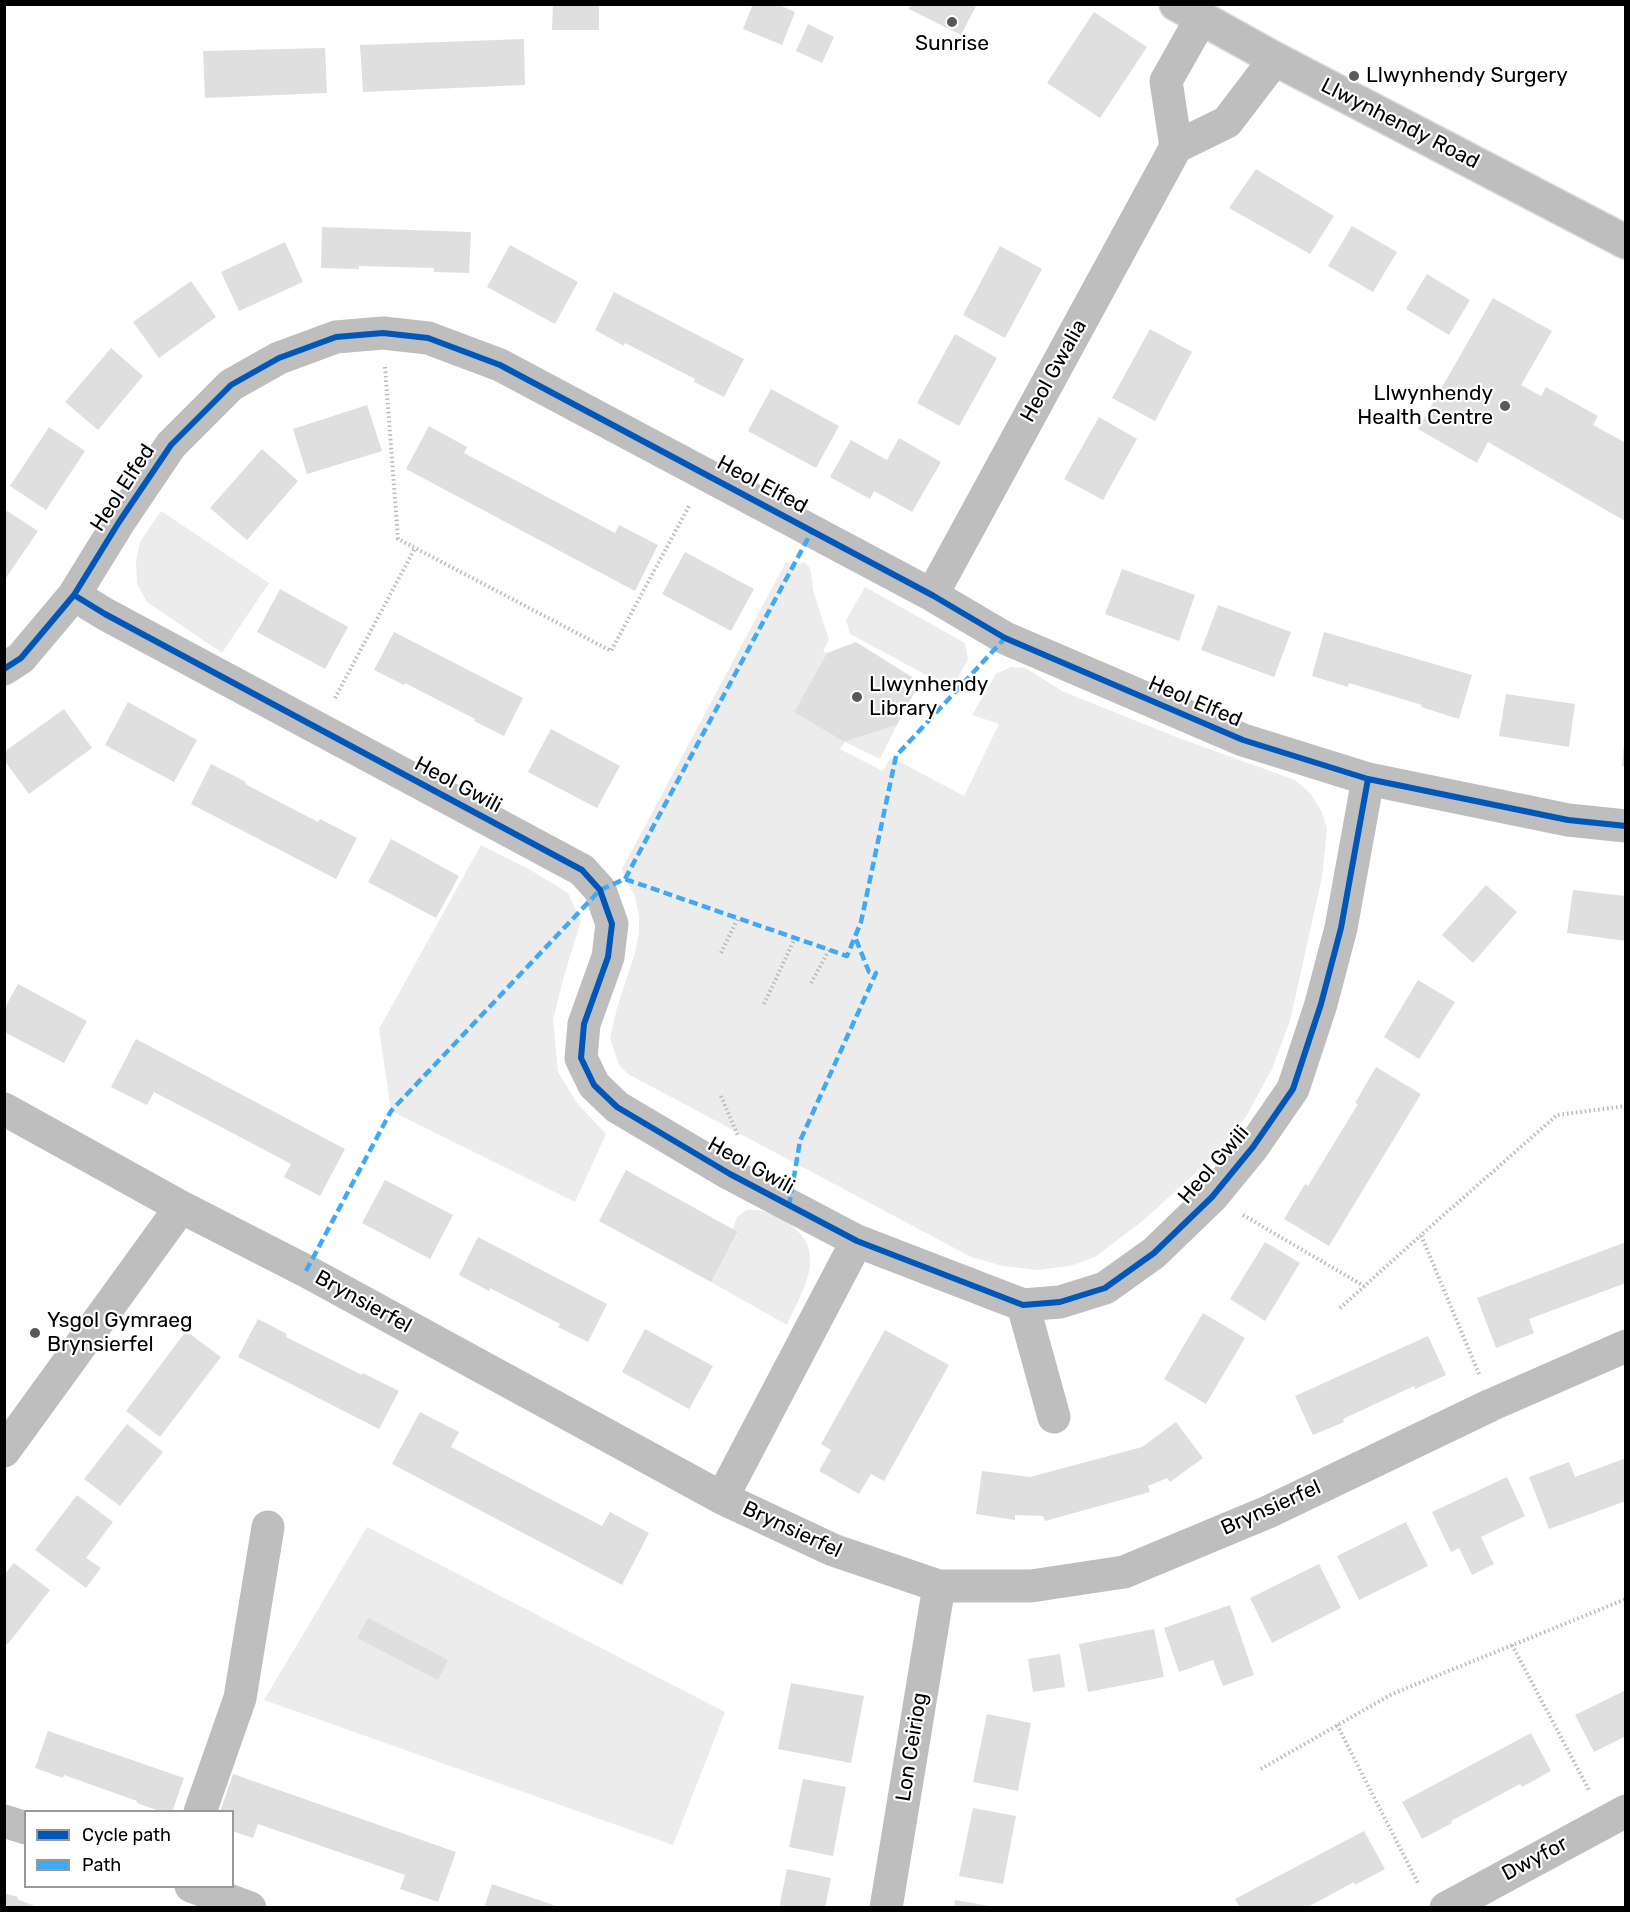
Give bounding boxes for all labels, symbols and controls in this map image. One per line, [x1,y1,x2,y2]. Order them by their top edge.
marker: Sunrise [945,15,959,29]
place label: Sunrise [915,31,989,57]
place label: Llwynhendy Surgery [1366,63,1568,89]
marker: Llwynhendy Surgery [1347,69,1361,83]
street label: Llwynhendy Road [1317,73,1483,175]
street label: Heol Gwalia [1016,315,1092,427]
place label: Llwynhendy Health Centre [1357,381,1493,431]
marker: Llwynhendy Health Centre [1498,399,1512,413]
street label: Heol Elfed [85,440,161,536]
street label: Heol Elfed [712,451,812,519]
street label: Heol Elfed [1145,671,1245,733]
place label: Llwynhendy Library [869,672,988,722]
marker: Llwynhendy Library [850,690,864,704]
street label: Heol Gwili [410,751,506,819]
street label: Heol Gwili [1173,1121,1255,1209]
street label: Heol Gwili [703,1132,799,1200]
street label: Brynsierfel [310,1265,416,1339]
place label: Ysgol Gymraeg Brynsierfel [47,1308,193,1358]
marker: Ysgol Gymraeg Brynsierfel [28,1326,42,1340]
street label: Brynsierfel [1217,1475,1325,1541]
street label: Brynsierfel [738,1496,846,1564]
street label: Lon Ceiriog [891,1691,933,1803]
legend [24,1810,234,1888]
text: Cycle path [82,1824,171,1846]
street label: Dwyfor [1498,1831,1572,1887]
text: Path [82,1854,121,1876]

